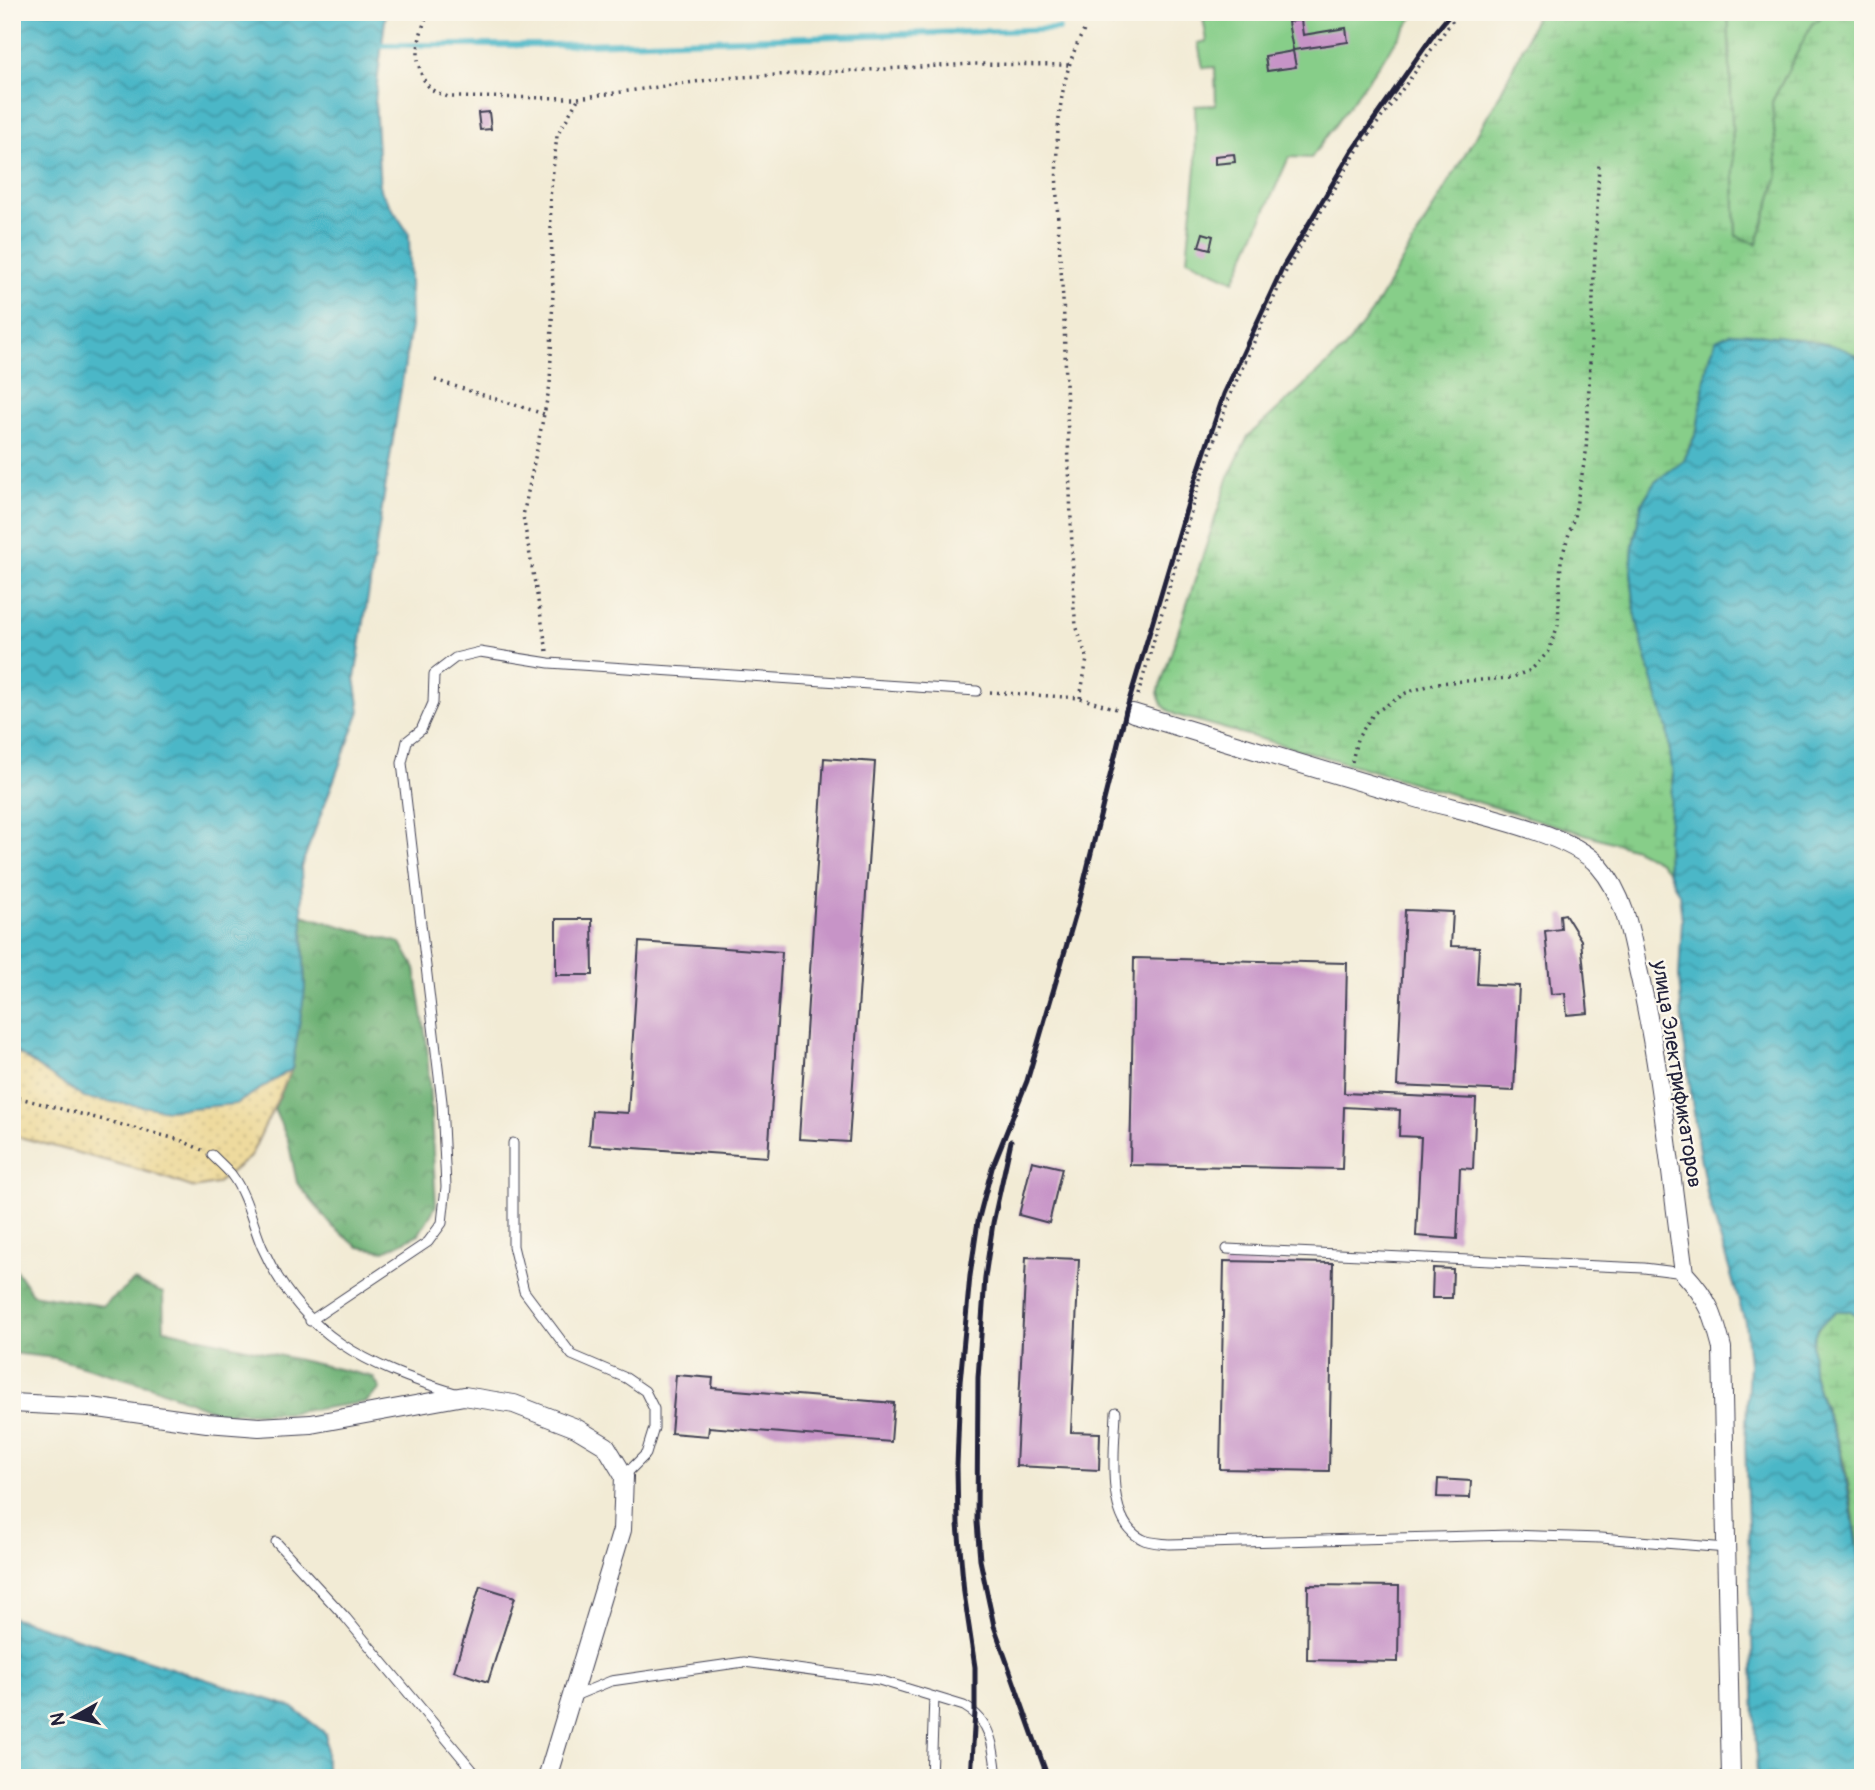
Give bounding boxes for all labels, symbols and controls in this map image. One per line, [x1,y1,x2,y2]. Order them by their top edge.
street label: улица Электрификаторов [1646,958,1708,1189]
north arrow [38,1682,108,1752]
text: N [45,1711,71,1727]

